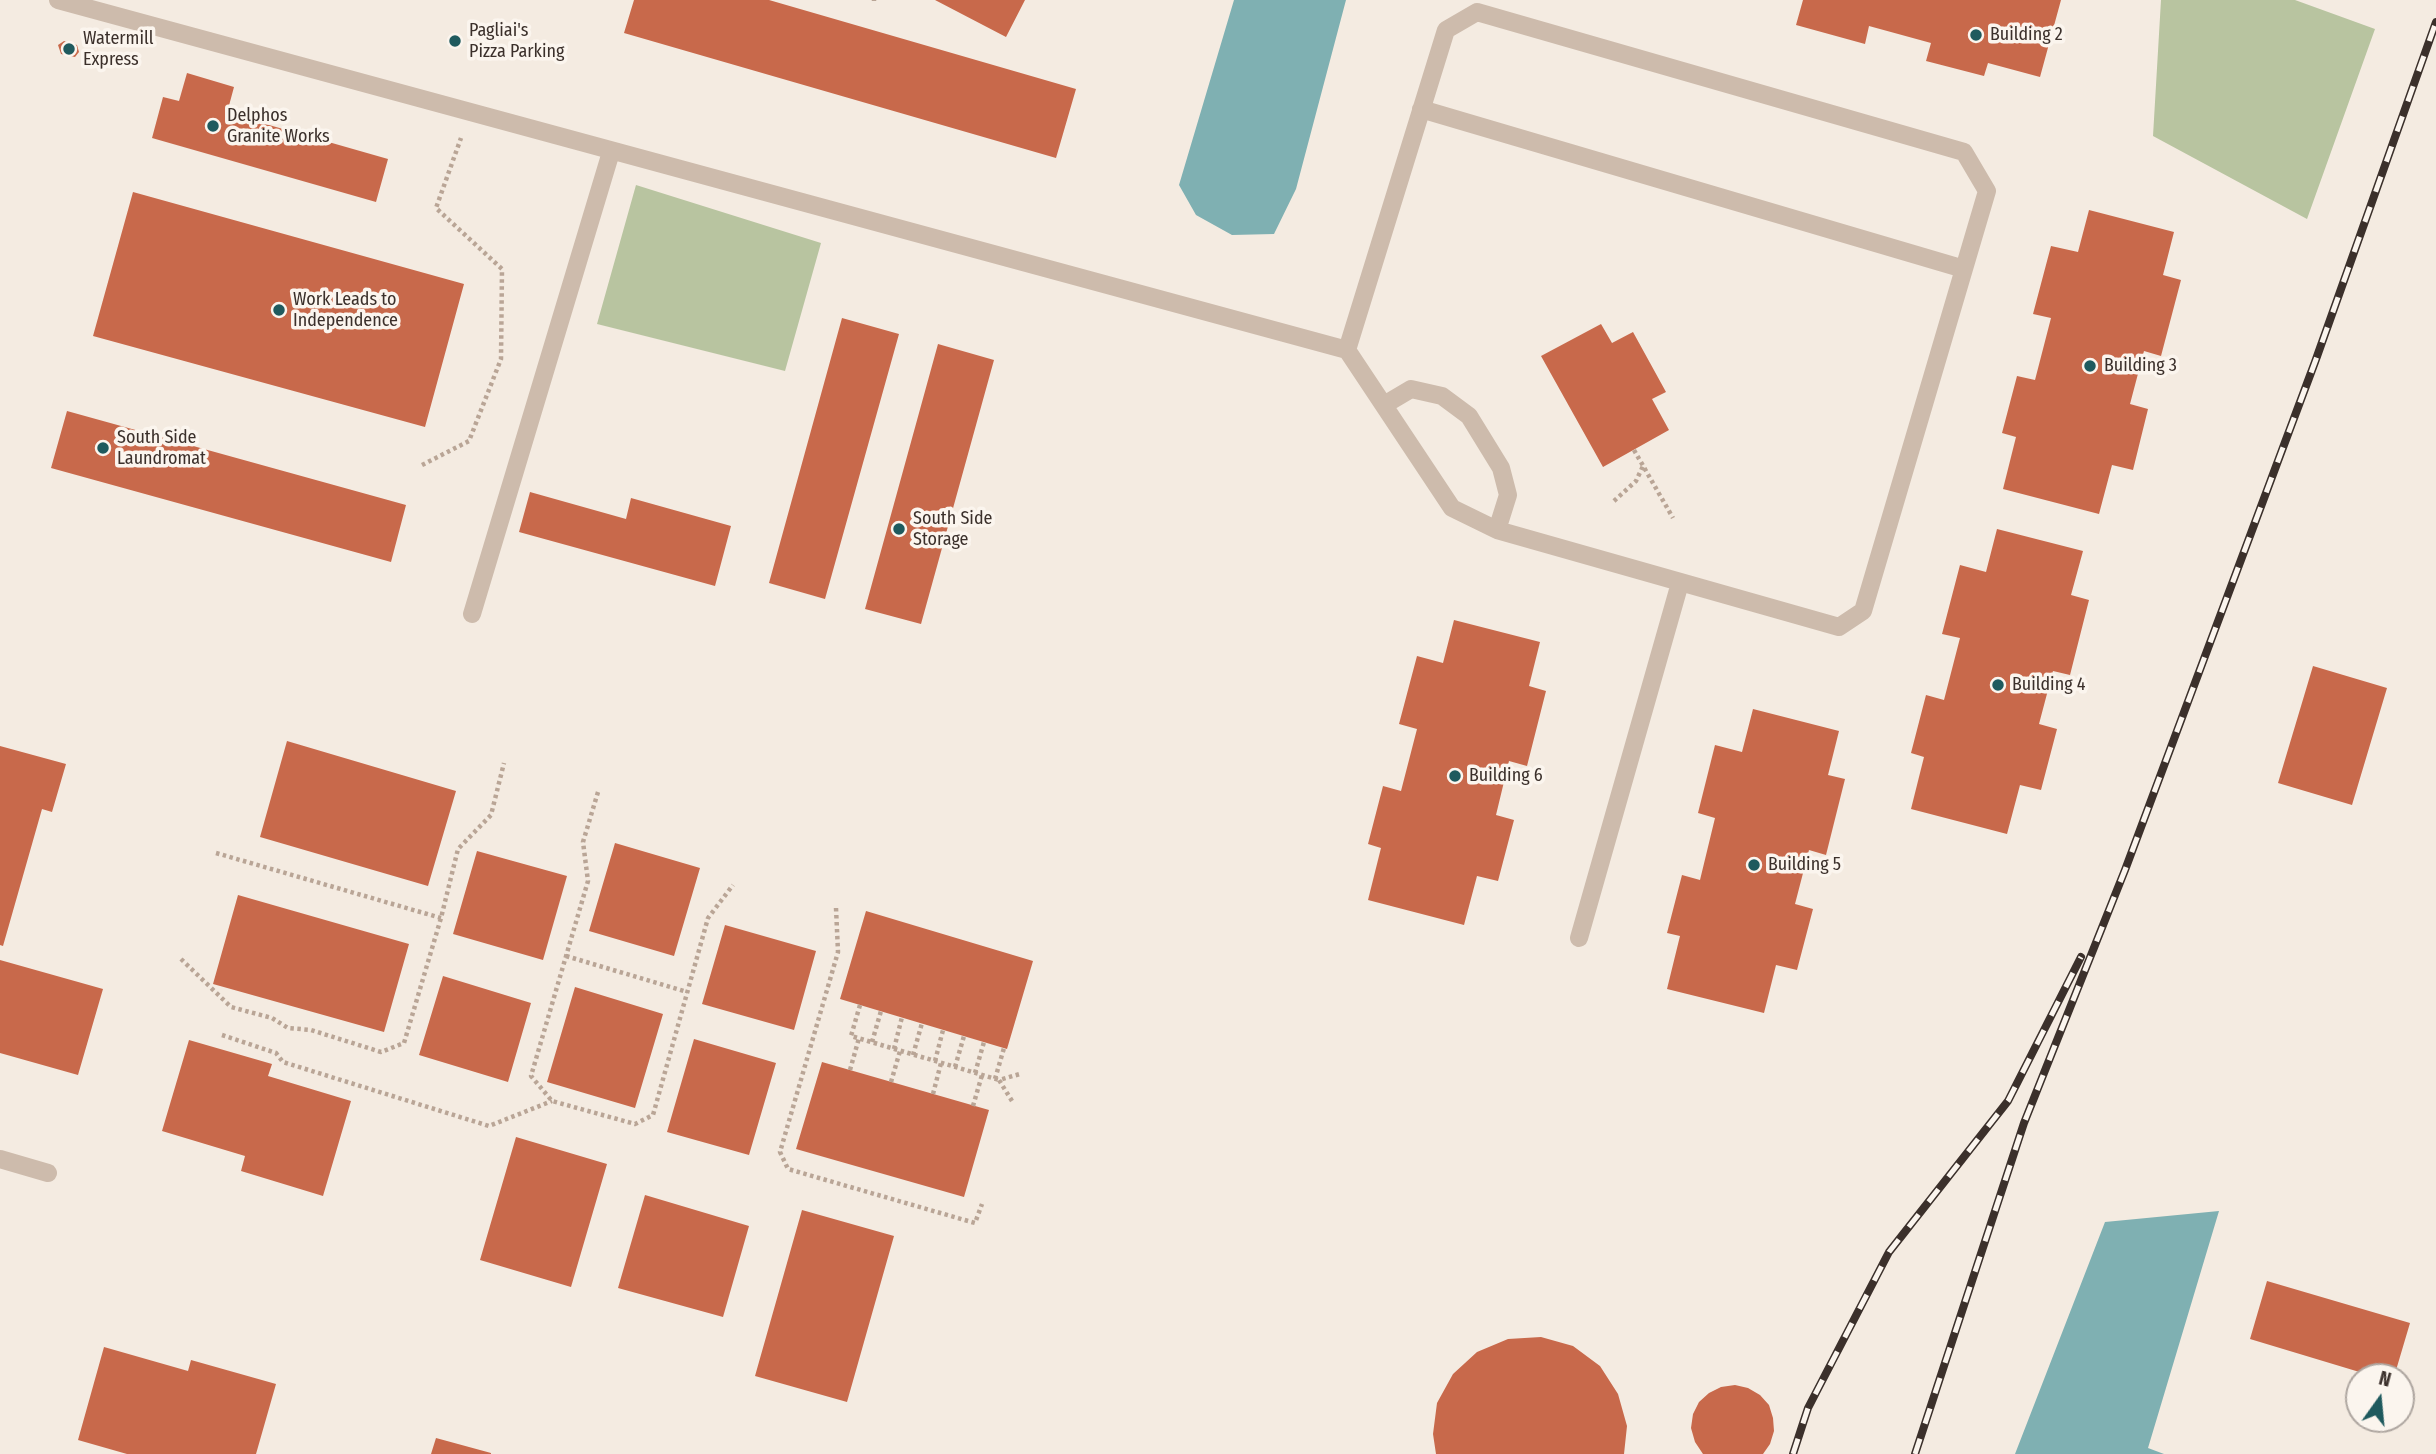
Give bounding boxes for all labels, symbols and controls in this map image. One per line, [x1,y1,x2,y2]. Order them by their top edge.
place label: Pagliai's Pizza Parking [469,20,564,62]
place label: Building 2 [1990,24,2063,46]
marker: Building 2 [1968,27,1984,43]
place label: Watermill Express [83,28,153,70]
marker: Pagliai's Pizza Parking [447,33,463,49]
marker: Watermill Express [61,41,77,57]
place label: Delphos Granite Works [227,105,330,148]
marker: Delphos Granite Works [205,118,221,134]
place label: Work Leads to Independence [293,289,398,332]
marker: Work Leads to Independence [271,302,287,318]
place label: Building 3 [2104,355,2177,377]
marker: Building 3 [2082,358,2098,374]
place label: South Side Laundromat [117,427,206,470]
marker: South Side Laundromat [95,440,111,456]
place label: South Side Storage [913,508,992,550]
marker: South Side Storage [891,521,907,537]
place label: Building 4 [2012,674,2086,696]
marker: Building 4 [1990,677,2006,693]
place label: Building 6 [1469,765,1543,787]
marker: Building 6 [1447,768,1463,784]
place label: Building 5 [1768,854,1841,876]
marker: Building 5 [1746,857,1762,873]
north arrow [2345,1363,2415,1433]
text: N [2377,1367,2394,1392]

